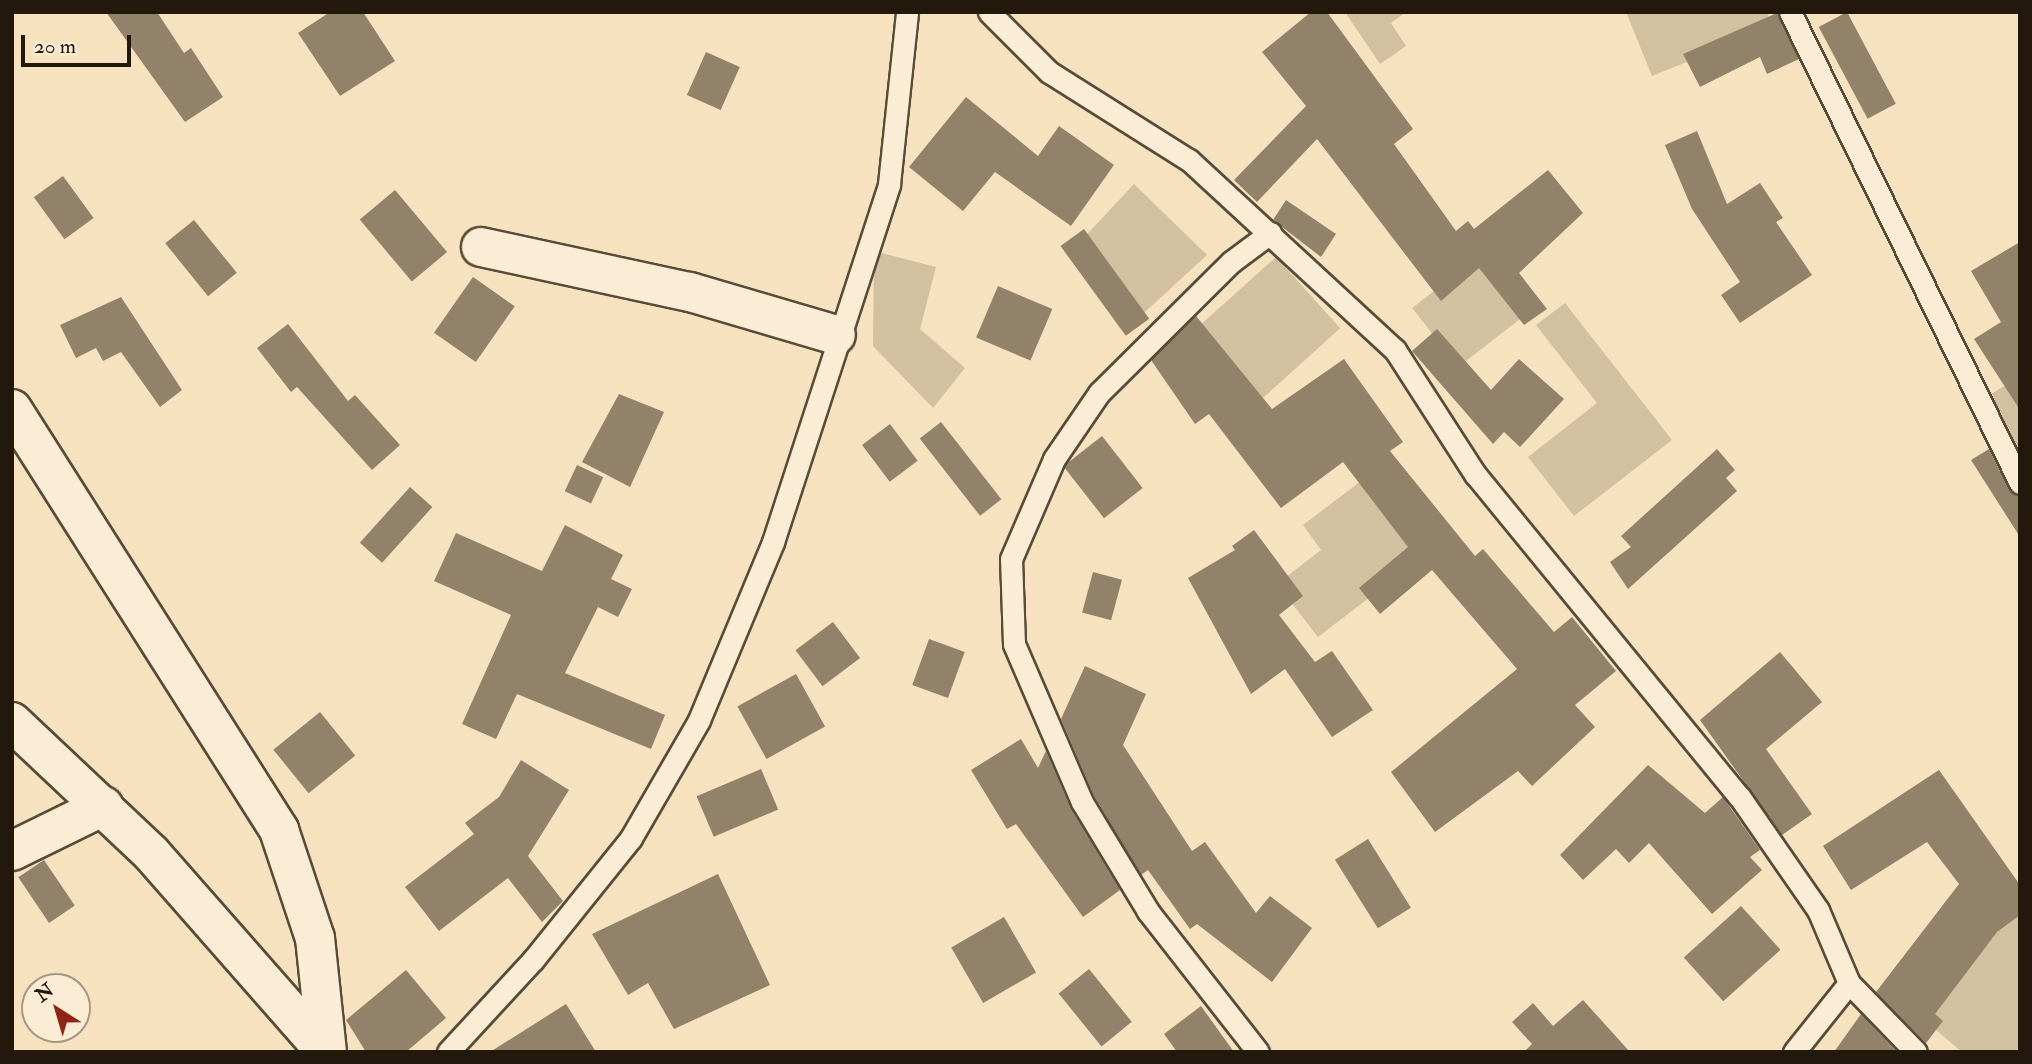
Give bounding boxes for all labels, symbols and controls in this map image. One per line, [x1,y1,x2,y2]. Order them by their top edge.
scale bar [24,21,135,65]
text: 20 m [34,33,76,60]
north arrow [21,973,91,1043]
text: N [31,978,59,1008]

